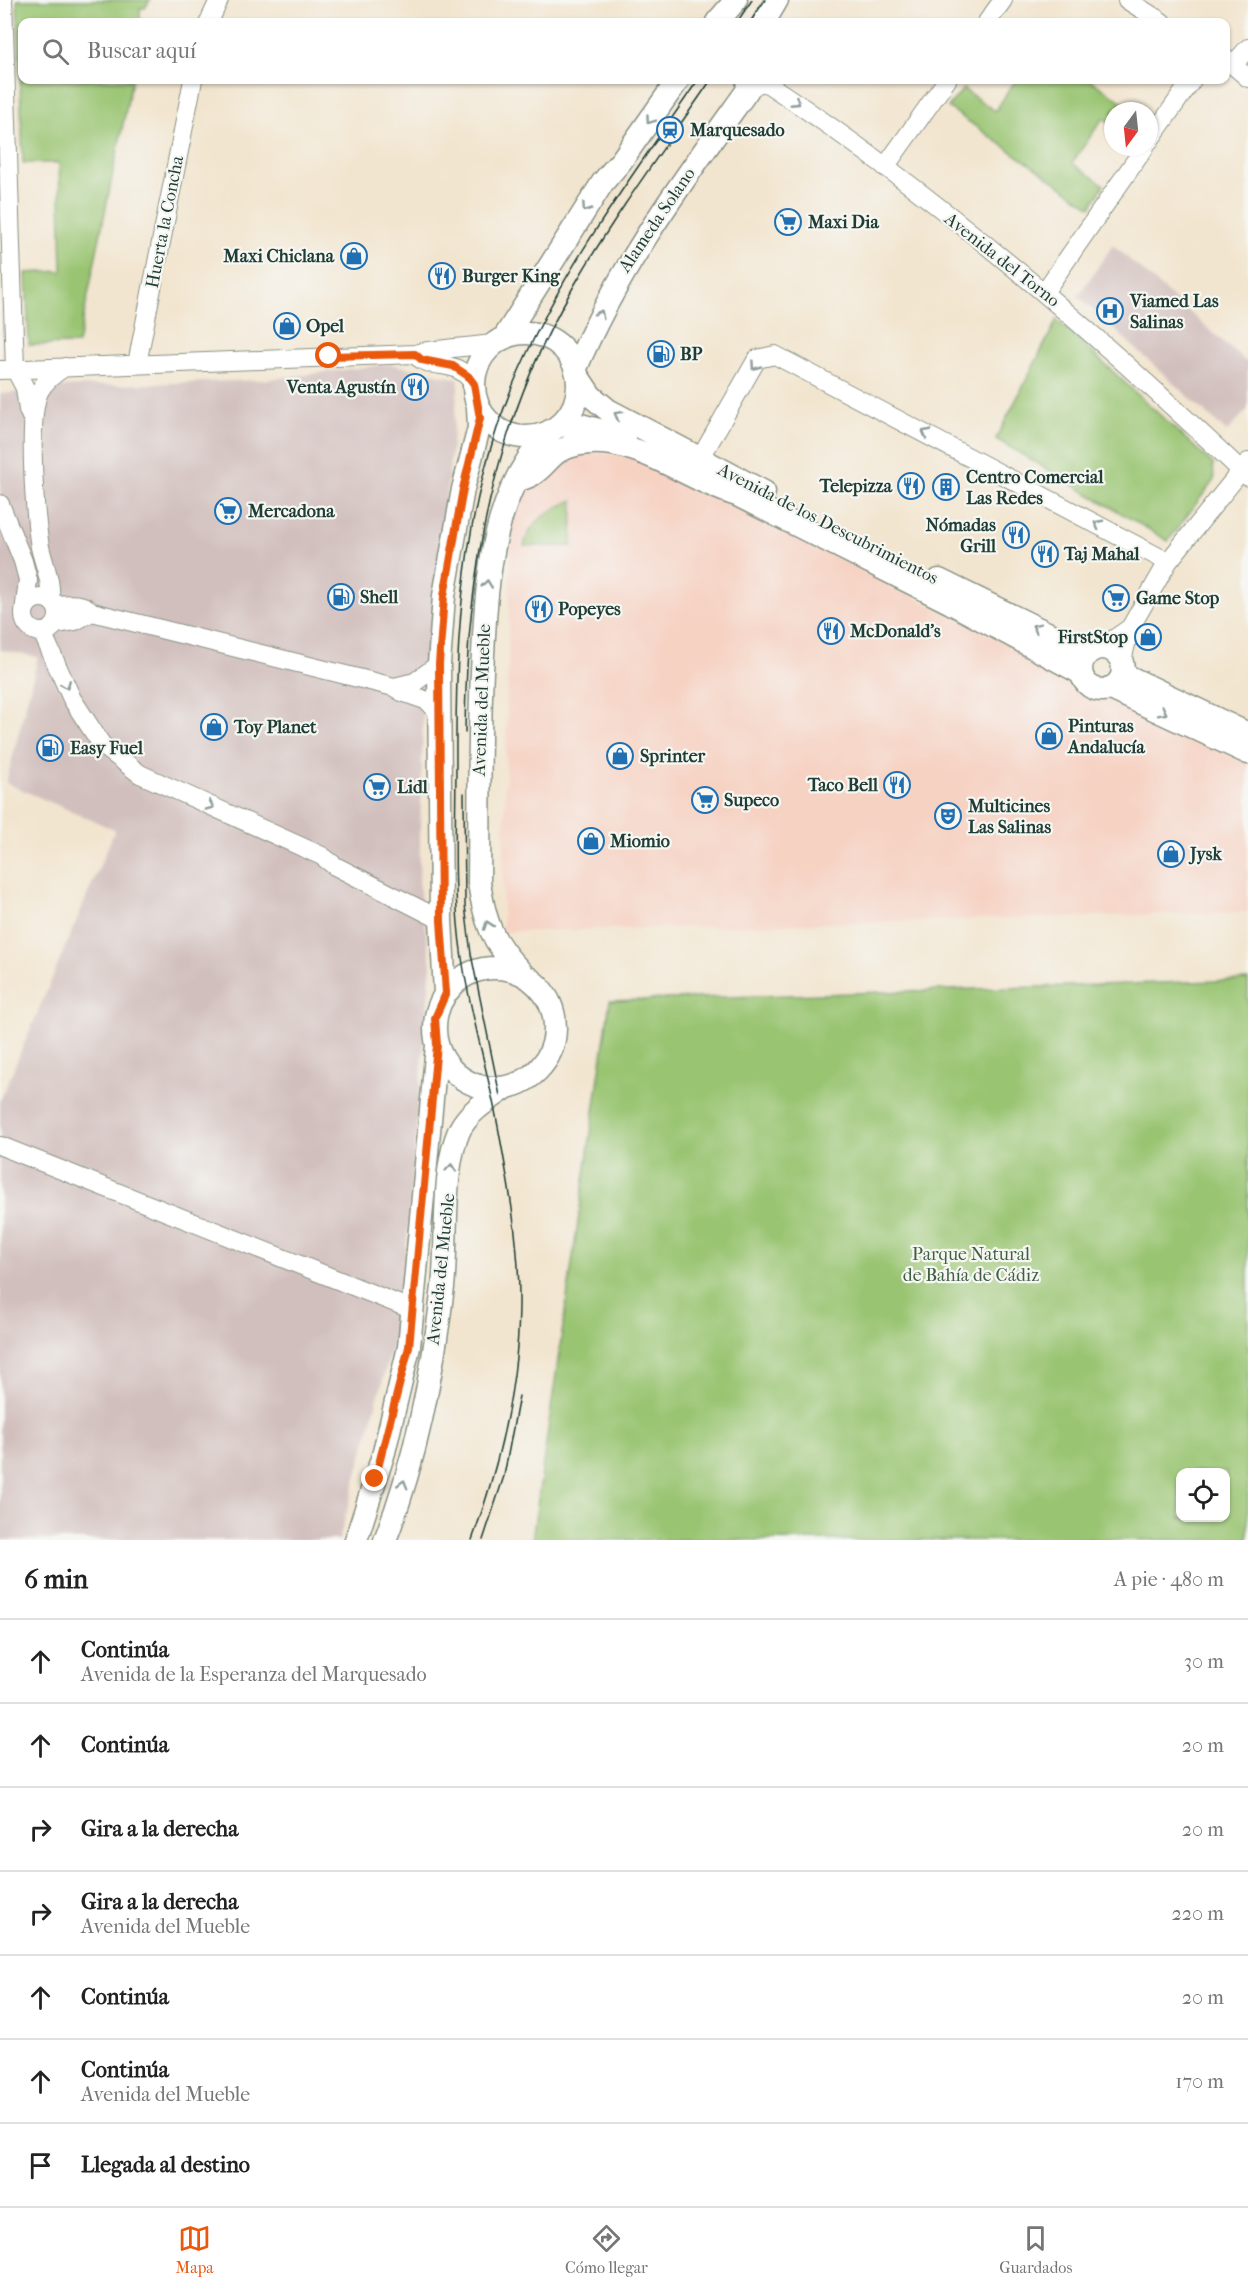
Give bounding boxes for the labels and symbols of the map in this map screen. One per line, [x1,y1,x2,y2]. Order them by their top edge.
one-way arrow [790,95,800,107]
north arrow [1104,102,1158,156]
one-way arrow [646,114,657,125]
station icon: Marquesado [655,115,685,145]
place label: Marquesado [689,120,785,141]
street label: Huerta la Concha [142,153,188,290]
street label: Alameda Solano [614,164,700,277]
one-way arrow [582,201,593,212]
supermarket icon: Maxi Dia [773,207,803,237]
street label: Avenida del Torno [939,208,1064,312]
place label: Maxi Dia [807,212,879,233]
shop icon: Maxi Chiclana [339,241,369,271]
place label: Maxi Chiclana [222,246,335,267]
restaurant icon: Burger King [427,261,457,291]
place label: Burger King [462,266,561,287]
place label: Viamed Las Salinas [1129,291,1219,333]
hospital icon: Viamed Las Salinas [1095,296,1125,326]
one-way arrow [593,310,605,321]
shop icon: Opel [272,311,302,341]
place label: Opel [306,316,345,337]
fuel station icon: BP [646,339,676,369]
route start [315,342,341,368]
place label: BP [680,344,703,365]
one-way arrow [751,359,762,370]
restaurant icon: Venta Agustín [400,372,430,402]
place label: Venta Agustín [286,377,397,398]
one-way arrow [614,411,625,422]
one-way arrow [921,429,932,440]
street label: Avenida de los Descubrimientos [713,459,942,589]
place label: Centro Comercial Las Redes [966,467,1104,509]
restaurant icon: Telepizza [896,471,926,501]
building icon: Centro Comercial Las Redes [931,472,961,502]
place label: Telepizza [819,476,893,497]
supermarket icon: Mercadona [213,496,243,526]
place label: Mercadona [247,501,335,522]
place label: Nómadas Grill [926,515,997,557]
restaurant icon: Nómadas Grill [1001,520,1031,550]
one-way arrow [1094,520,1104,531]
restaurant icon: Taj Mahal [1030,539,1060,569]
place label: Taj Mahal [1063,544,1141,565]
one-way arrow [480,580,493,589]
fuel station icon: Shell [326,582,356,612]
supermarket icon: Game Stop [1101,583,1131,613]
place label: Shell [360,587,399,608]
place label: Game Stop [1136,588,1220,609]
restaurant icon: Popeyes [524,594,554,624]
place label: Popeyes [558,599,621,620]
restaurant icon: McDonald's [816,616,846,646]
place label: McDonald's [849,621,941,642]
shop icon: FirstStop [1133,622,1163,652]
street label: Avenida del Mueble [469,623,495,777]
one-way arrow [1031,623,1042,634]
place label: FirstStop [1057,627,1128,648]
one-way arrow [59,680,72,690]
one-way arrow [1156,705,1167,717]
shop icon: Toy Planet [199,712,229,742]
place label: Pinturas Andalucía [1067,716,1145,758]
place label: Toy Planet [233,717,317,738]
shop icon: Pinturas Andalucía [1034,721,1064,751]
fuel station icon: Easy Fuel [35,733,65,763]
place label: Easy Fuel [70,738,144,759]
shop icon: Sprinter [605,741,635,771]
place label: Sprinter [640,746,706,767]
restaurant icon: Taco Bell [882,770,912,800]
supermarket icon: Lidl [362,772,392,802]
place label: Taco Bell [807,775,879,796]
place label: Lidl [397,777,429,798]
supermarket icon: Supeco [690,785,720,815]
place label: Supeco [724,790,779,811]
place label: Multicines Las Salinas [967,796,1051,838]
one-way arrow [204,799,215,811]
theatre icon: Multicines Las Salinas [933,801,963,831]
shop icon: Miomio [576,826,606,856]
place label: Miomio [609,831,670,852]
shop icon: Jysk [1156,839,1186,869]
place label: Jysk [1188,844,1223,865]
one-way arrow [483,920,495,931]
one-way arrow [444,1163,457,1172]
street label: Avenida del Mueble [422,1192,459,1347]
park label: Parque Natural de Bahía de Cádiz [903,1244,1039,1286]
route end [361,1465,387,1491]
one-way arrow [396,1479,408,1490]

